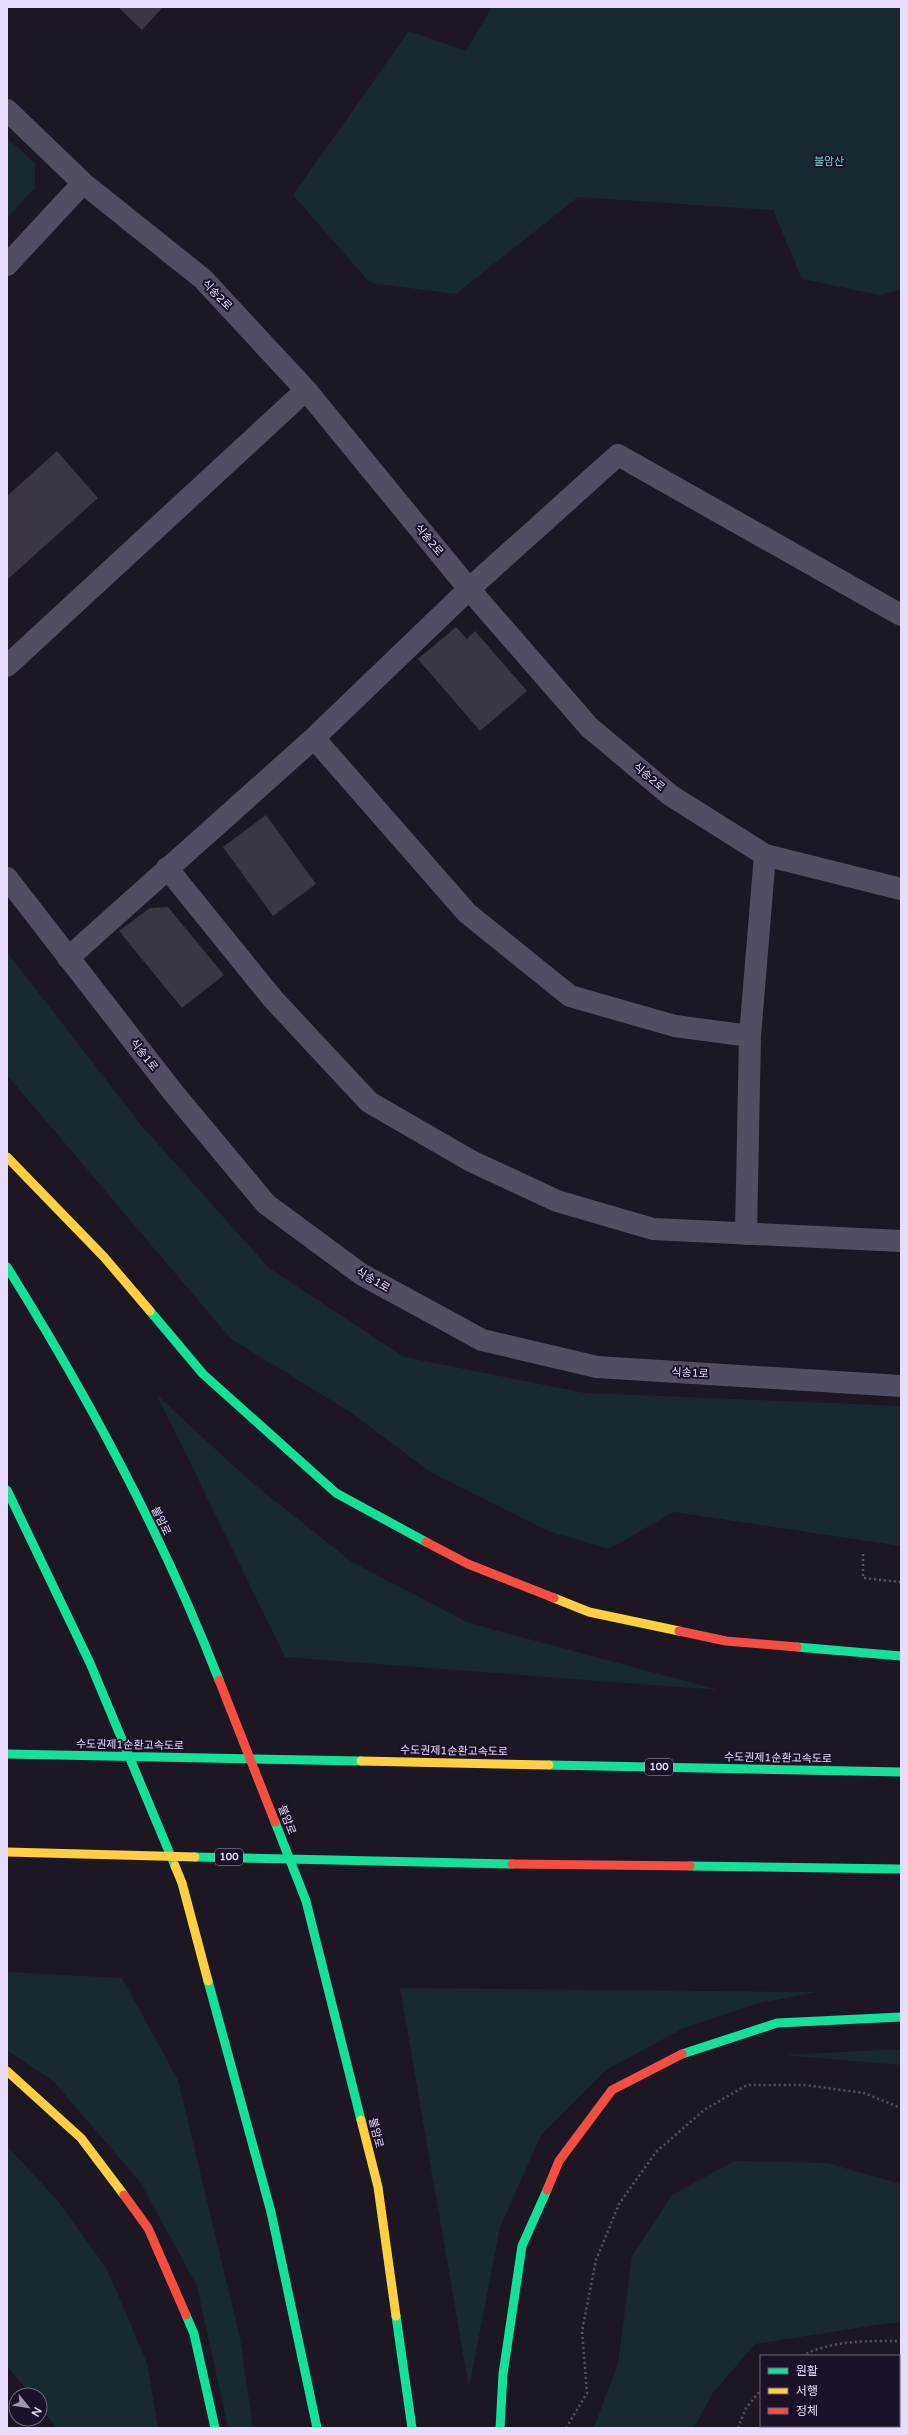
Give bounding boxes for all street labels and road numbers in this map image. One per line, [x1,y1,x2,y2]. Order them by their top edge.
street label: 식송2로 [199,277,235,313]
street label: 식송2로 [412,521,446,559]
street label: 식송2로 [631,760,667,794]
street label: 식송1로 [127,1036,161,1074]
street label: 식송1로 [354,1265,392,1295]
street label: 식송1로 [671,1366,709,1380]
street label: 불암로 [149,1505,173,1537]
street label: 수도권제1순환고속도로 [76,1738,184,1752]
street label: 수도권제1순환고속도로 [400,1744,508,1758]
street label: 수도권제1순환고속도로 [724,1751,832,1765]
road number: 100 [645,1759,673,1775]
street label: 불암로 [275,1803,299,1837]
road number: 100 [215,1849,243,1865]
street label: 불암로 [366,2117,386,2149]

